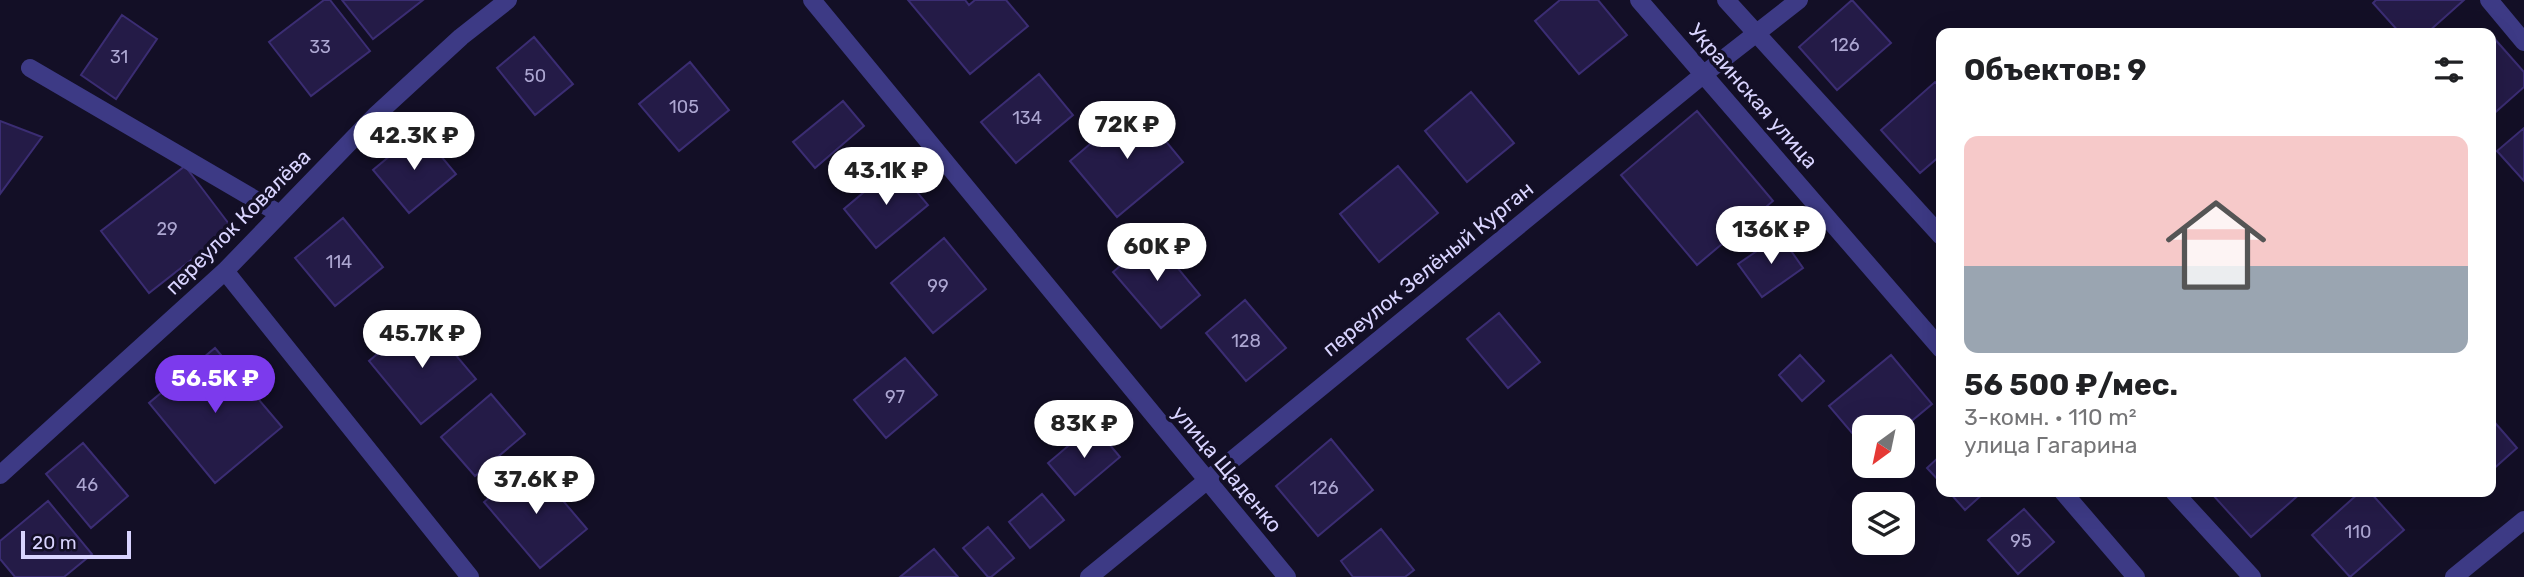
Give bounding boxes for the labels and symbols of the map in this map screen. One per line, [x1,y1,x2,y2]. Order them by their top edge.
street label: Украинская улица [1684,18,1823,173]
house number: 126 [1830,34,1860,56]
house number: 33 [309,36,331,58]
house number: 31 [110,46,128,68]
house number: 50 [524,65,546,87]
house number: 105 [669,96,699,118]
pin: 72K ₽ [1078,102,1176,161]
house number: 134 [1012,107,1042,129]
pin: 42.3K ₽ [349,113,479,172]
street label: переулок Ковалёва [160,144,315,299]
pin: 43.1K ₽ [821,148,951,207]
street label: переулок Зелёный Курган [1317,176,1538,361]
pin: 136K ₽ [1714,206,1828,266]
house number: 29 [156,218,178,240]
pin: 60K ₽ [1108,224,1206,283]
house number: 114 [326,251,352,273]
house number: 99 [927,275,949,297]
pin: 45.7K ₽ [357,310,487,370]
house number: 128 [1231,330,1261,352]
pin: 56.5K ₽ [150,356,280,415]
house number: 97 [885,386,905,408]
pin: 83K ₽ [1035,400,1133,460]
street label: улица Щаденко [1167,400,1288,537]
north arrow [1852,415,1914,478]
pin: 37.6K ₽ [471,456,601,516]
house number: 46 [76,474,98,496]
house number: 126 [1309,477,1339,499]
house number: 110 [2345,521,2371,543]
scale bar [21,528,131,560]
house number: 95 [2010,530,2032,552]

